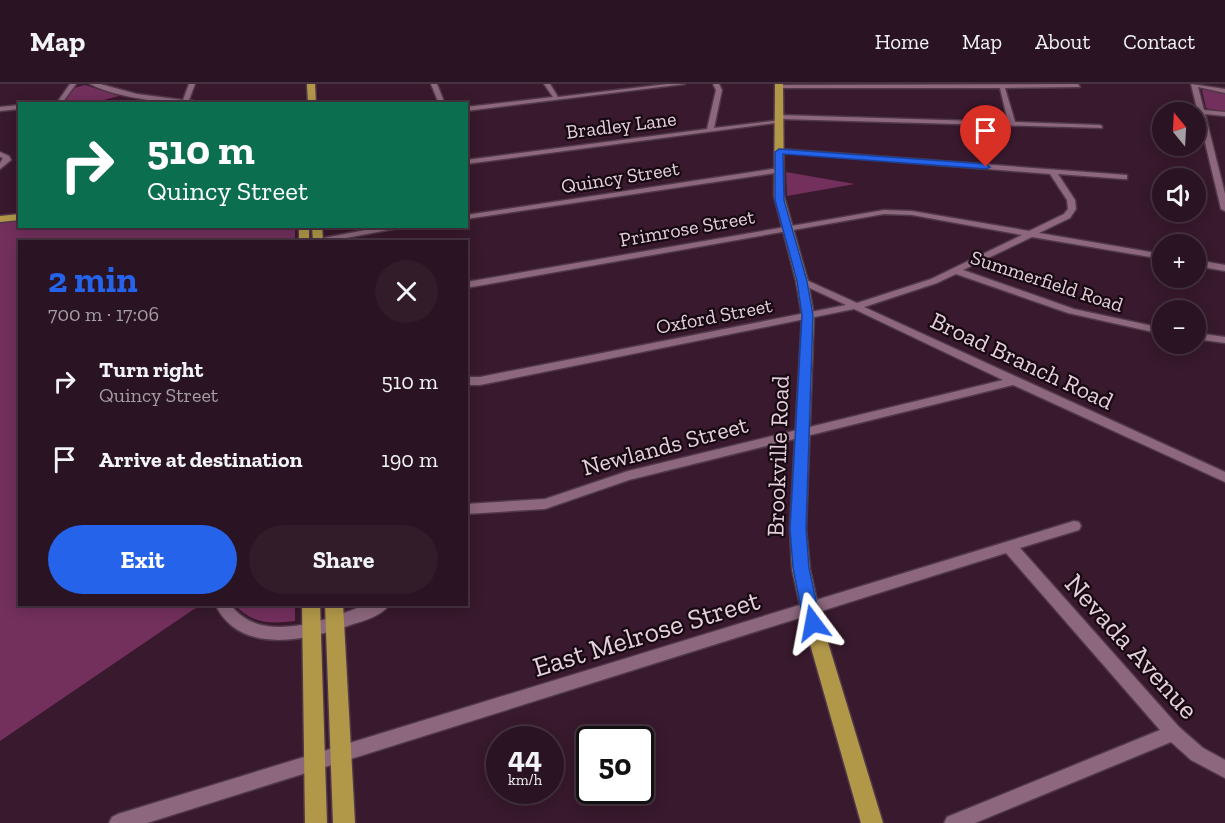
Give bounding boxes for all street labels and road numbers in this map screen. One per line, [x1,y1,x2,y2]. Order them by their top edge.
street label: Bradley Lane [564,106,678,144]
street label: Quincy Street [559,156,681,198]
street label: Primrose Street [618,204,757,252]
street label: Summerfield Road [968,245,1126,317]
street label: Oxford Street [654,293,775,339]
street label: Broad Branch Road [926,305,1118,416]
street label: Brookville Road [760,375,795,537]
street label: Newlands Street [579,409,751,482]
street label: Nevada Avenue [1058,567,1205,726]
street label: East Melrose Street [529,583,764,684]

